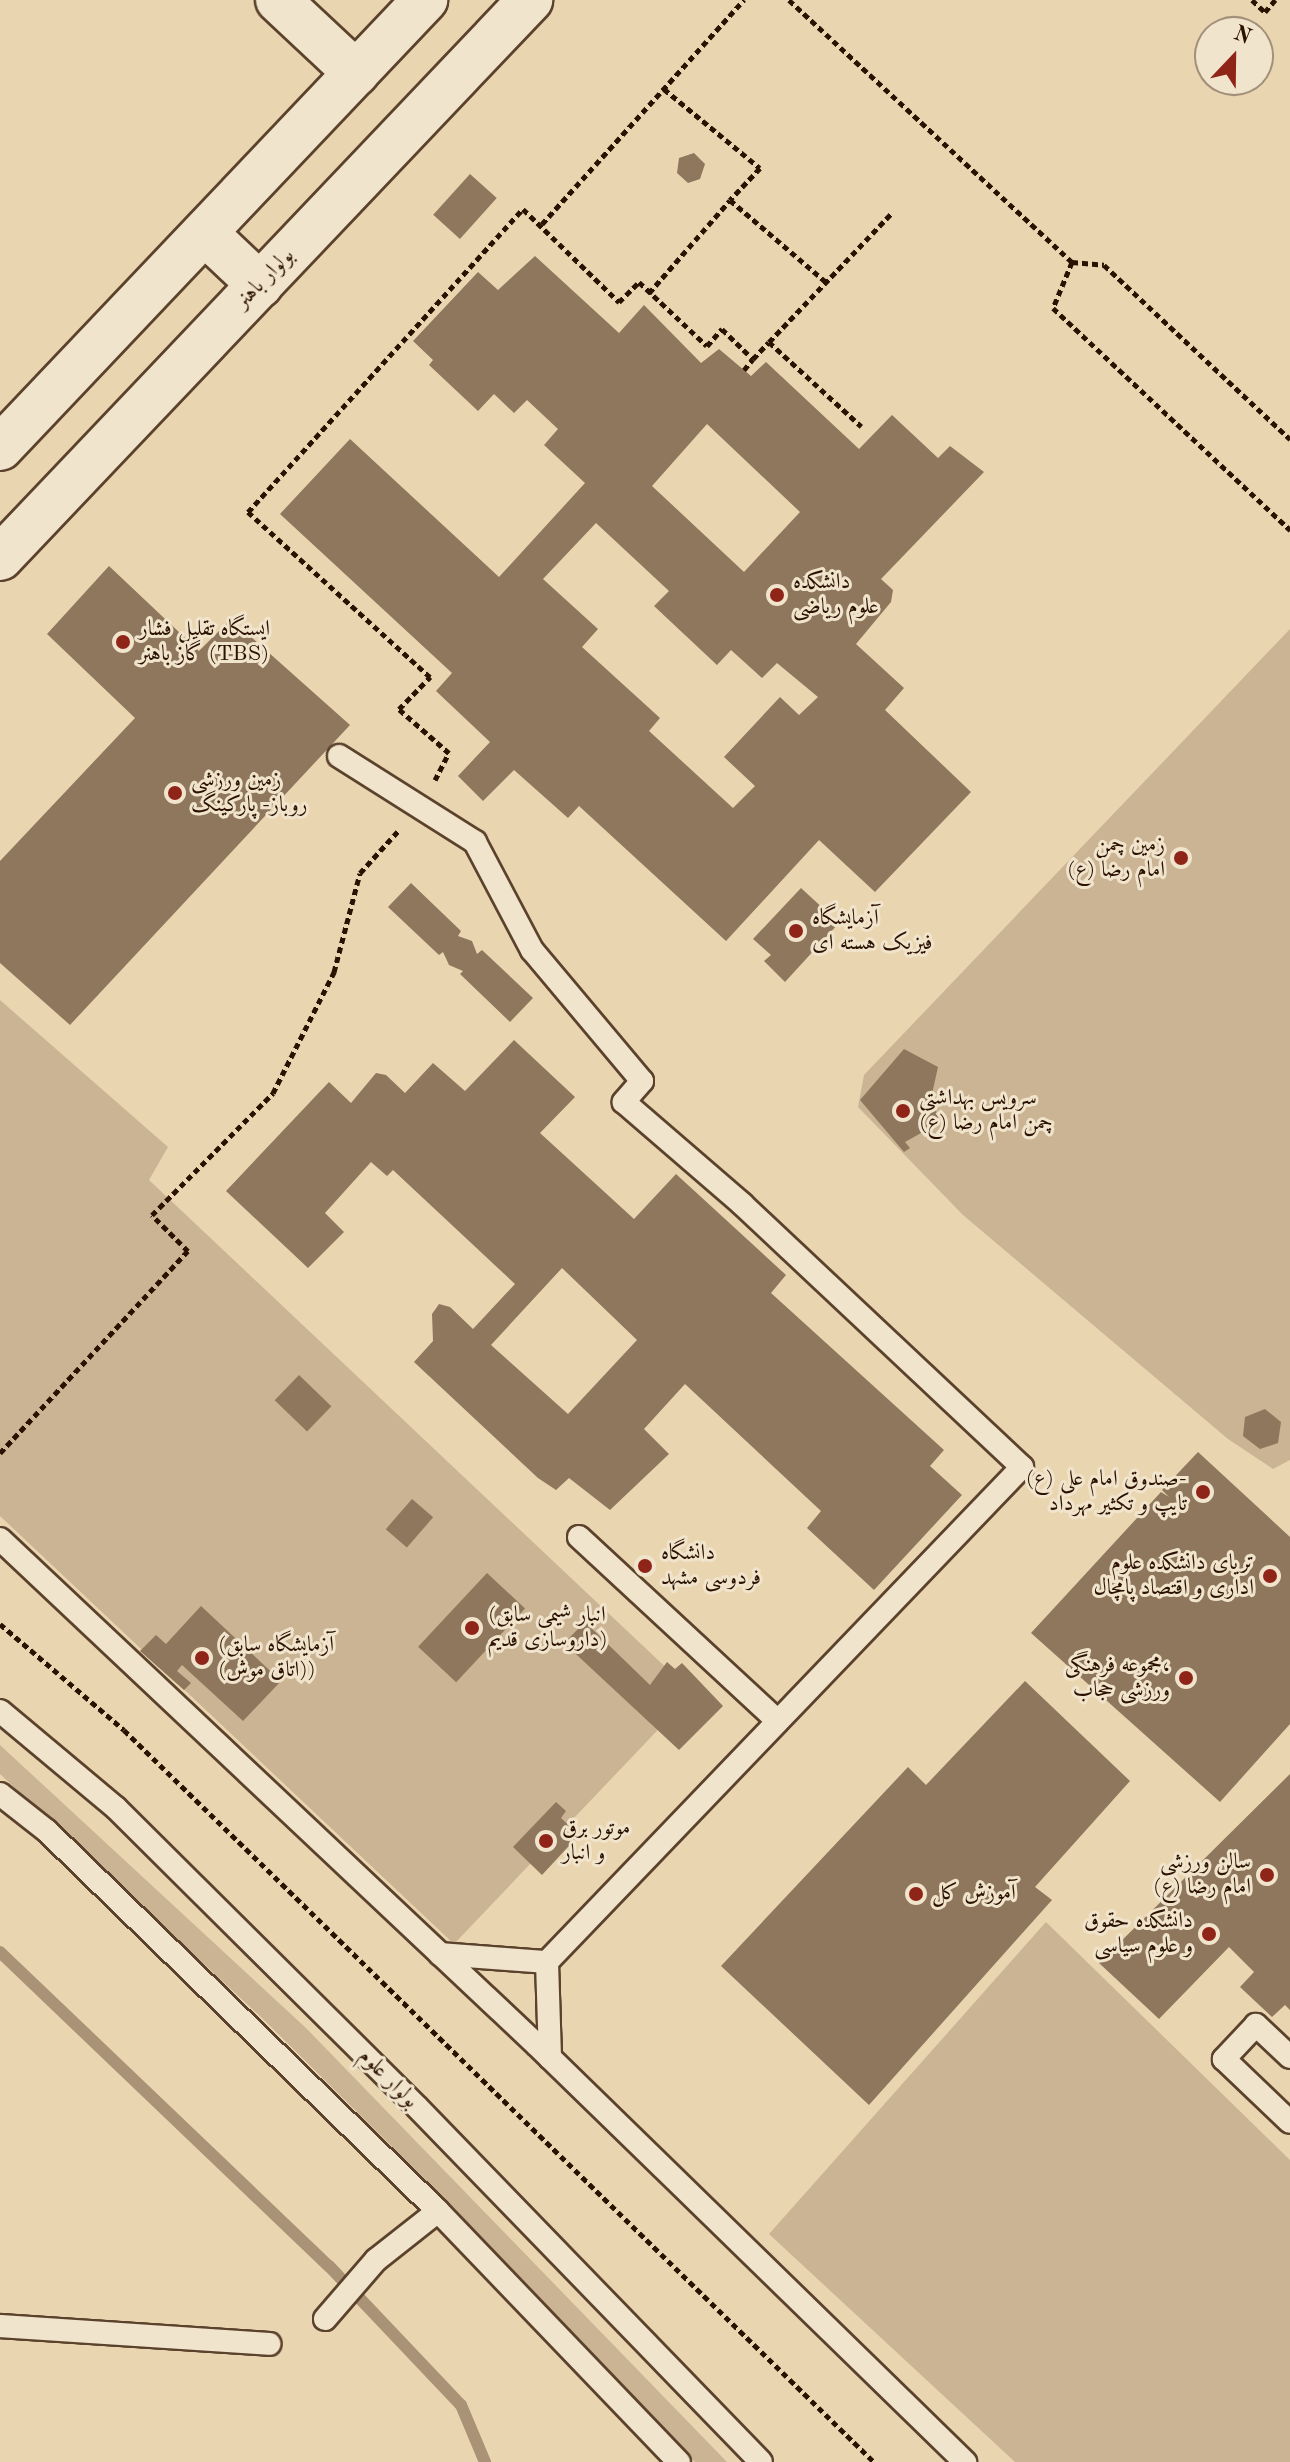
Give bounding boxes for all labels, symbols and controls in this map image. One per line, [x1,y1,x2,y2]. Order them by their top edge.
north arrow [1194,16,1274,96]
text: N [1230,22,1254,49]
street label: بولوار باهنر [230,243,300,315]
place label: دانشکده علوم ریاضی [793,569,879,620]
marker: دانشکده علوم ریاضی [768,586,786,604]
place label: ایستگاه تقلیل فشار گاز باهنر (TBS) [139,616,270,668]
marker: ایستگاه تقلیل فشار گاز باهنر (TBS) [114,633,132,651]
place label: زمین ورزشی روباز- پارکینگ [191,767,308,818]
marker: زمین ورزشی روباز- پارکینگ [166,784,184,802]
place label: زمین چمن امام رضا (ع) [1067,832,1165,884]
marker: زمین چمن امام رضا (ع) [1172,849,1190,867]
place label: آزمایشگاه فیزیک هسته ای [812,905,932,956]
marker: آزمایشگاه فیزیک هسته ای [787,922,805,940]
place label: سرویس بهداشتی چمن امام رضا (ع) [919,1085,1053,1136]
marker: سرویس بهداشتی چمن امام رضا (ع) [894,1102,912,1120]
place label: صندوق امام علی (ع)- تایپ و تکثیر مهرداد [1026,1466,1187,1518]
marker: صندوق امام علی (ع)- تایپ و تکثیر مهرداد [1194,1483,1212,1501]
place label: دانشگاه فردوسی مشهد [661,1540,761,1592]
place label: تریای دانشکده علوم اداری و اقتصاد پامچال [1093,1550,1254,1602]
marker: دانشگاه فردوسی مشهد [636,1557,654,1575]
marker: تریای دانشکده علوم اداری و اقتصاد پامچال [1261,1567,1279,1585]
place label: (انبار شیمی سابق داروسازی قدیم) [488,1602,608,1654]
marker: (انبار شیمی سابق داروسازی قدیم) [463,1619,481,1637]
place label: (آزمایشگاه سابق (اتاق موش)) [218,1632,334,1684]
marker: (آزمایشگاه سابق (اتاق موش)) [193,1649,211,1667]
place label: مجموعه فرهنگی، ورزشی حجاب [1065,1652,1170,1704]
marker: مجموعه فرهنگی، ورزشی حجاب [1177,1669,1195,1687]
place label: موتور برق و انبار [562,1815,630,1866]
marker: موتور برق و انبار [537,1832,555,1850]
place label: سالن ورزشی امام رضا (ع) [1153,1849,1251,1900]
marker: سالن ورزشی امام رضا (ع) [1258,1866,1276,1884]
place label: آموزش کل [932,1881,1016,1907]
marker: آموزش کل [907,1885,925,1903]
place label: دانشکده حقوق و علوم سیاسی [1084,1908,1193,1960]
marker: دانشکده حقوق و علوم سیاسی [1200,1925,1218,1943]
street label: بولوار علوم [352,2043,424,2115]

